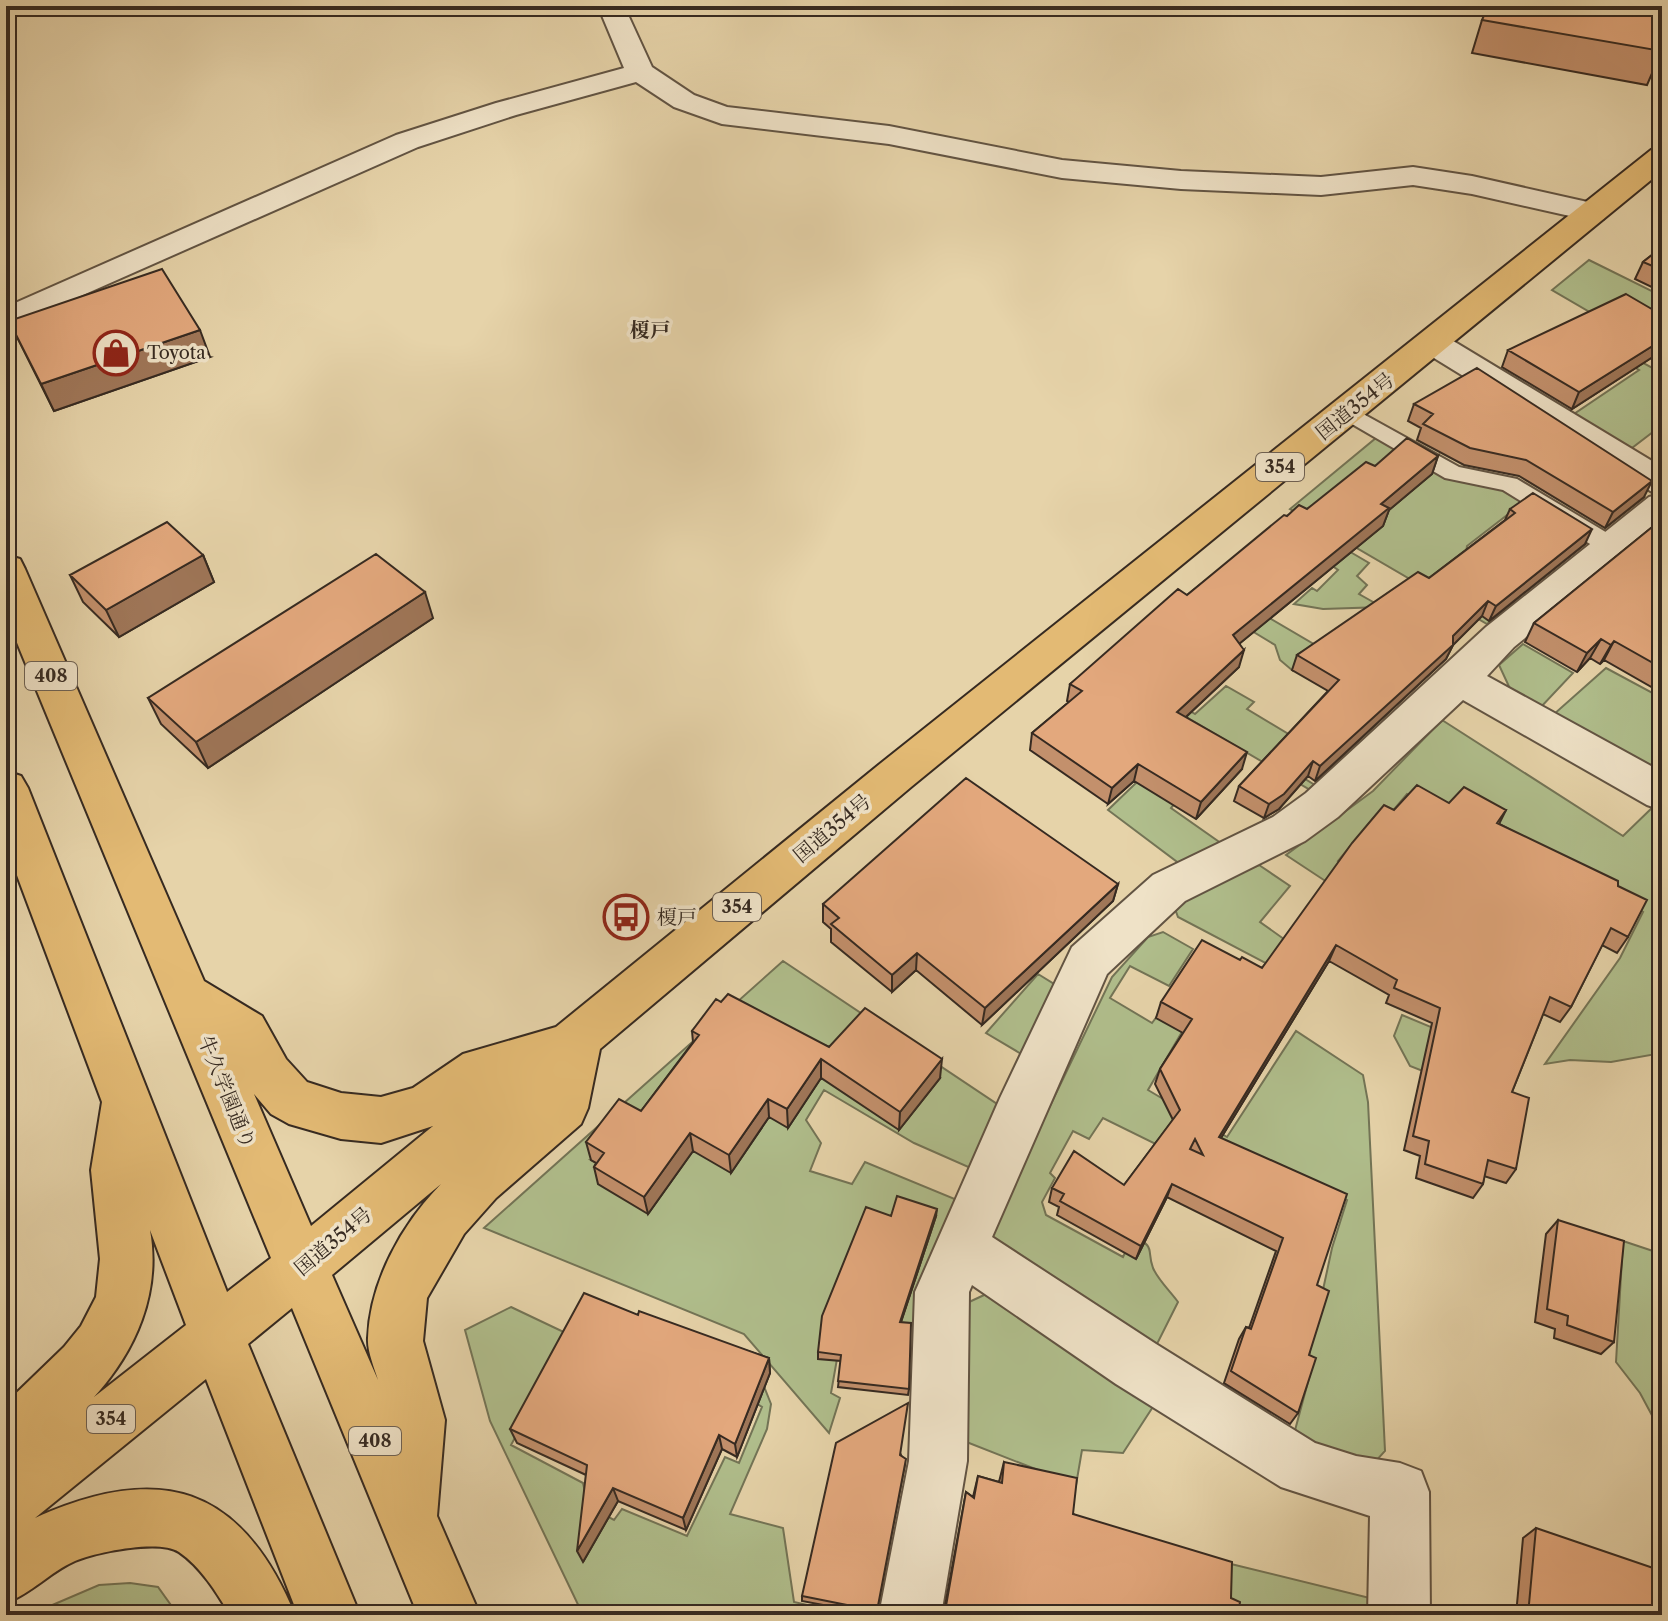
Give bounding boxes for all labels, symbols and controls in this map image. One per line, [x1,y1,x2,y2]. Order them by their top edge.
district label: 榎戸 [630,318,670,342]
shop icon: Toyota [92,329,140,377]
place label: Toyota [147,342,206,364]
street label: 国道354号 [1311,367,1399,445]
road number: 354 [1256,453,1304,481]
road number: 408 [25,662,77,690]
street label: 国道354号 [788,789,876,867]
bus stop icon: 榎戸 [602,893,650,941]
road number: 354 [713,893,761,921]
place label: 榎戸 [657,905,697,929]
street label: 牛久学園通り [193,1032,261,1152]
street label: 国道354号 [289,1202,377,1280]
road number: 354 [87,1405,135,1433]
road number: 408 [349,1427,401,1455]

